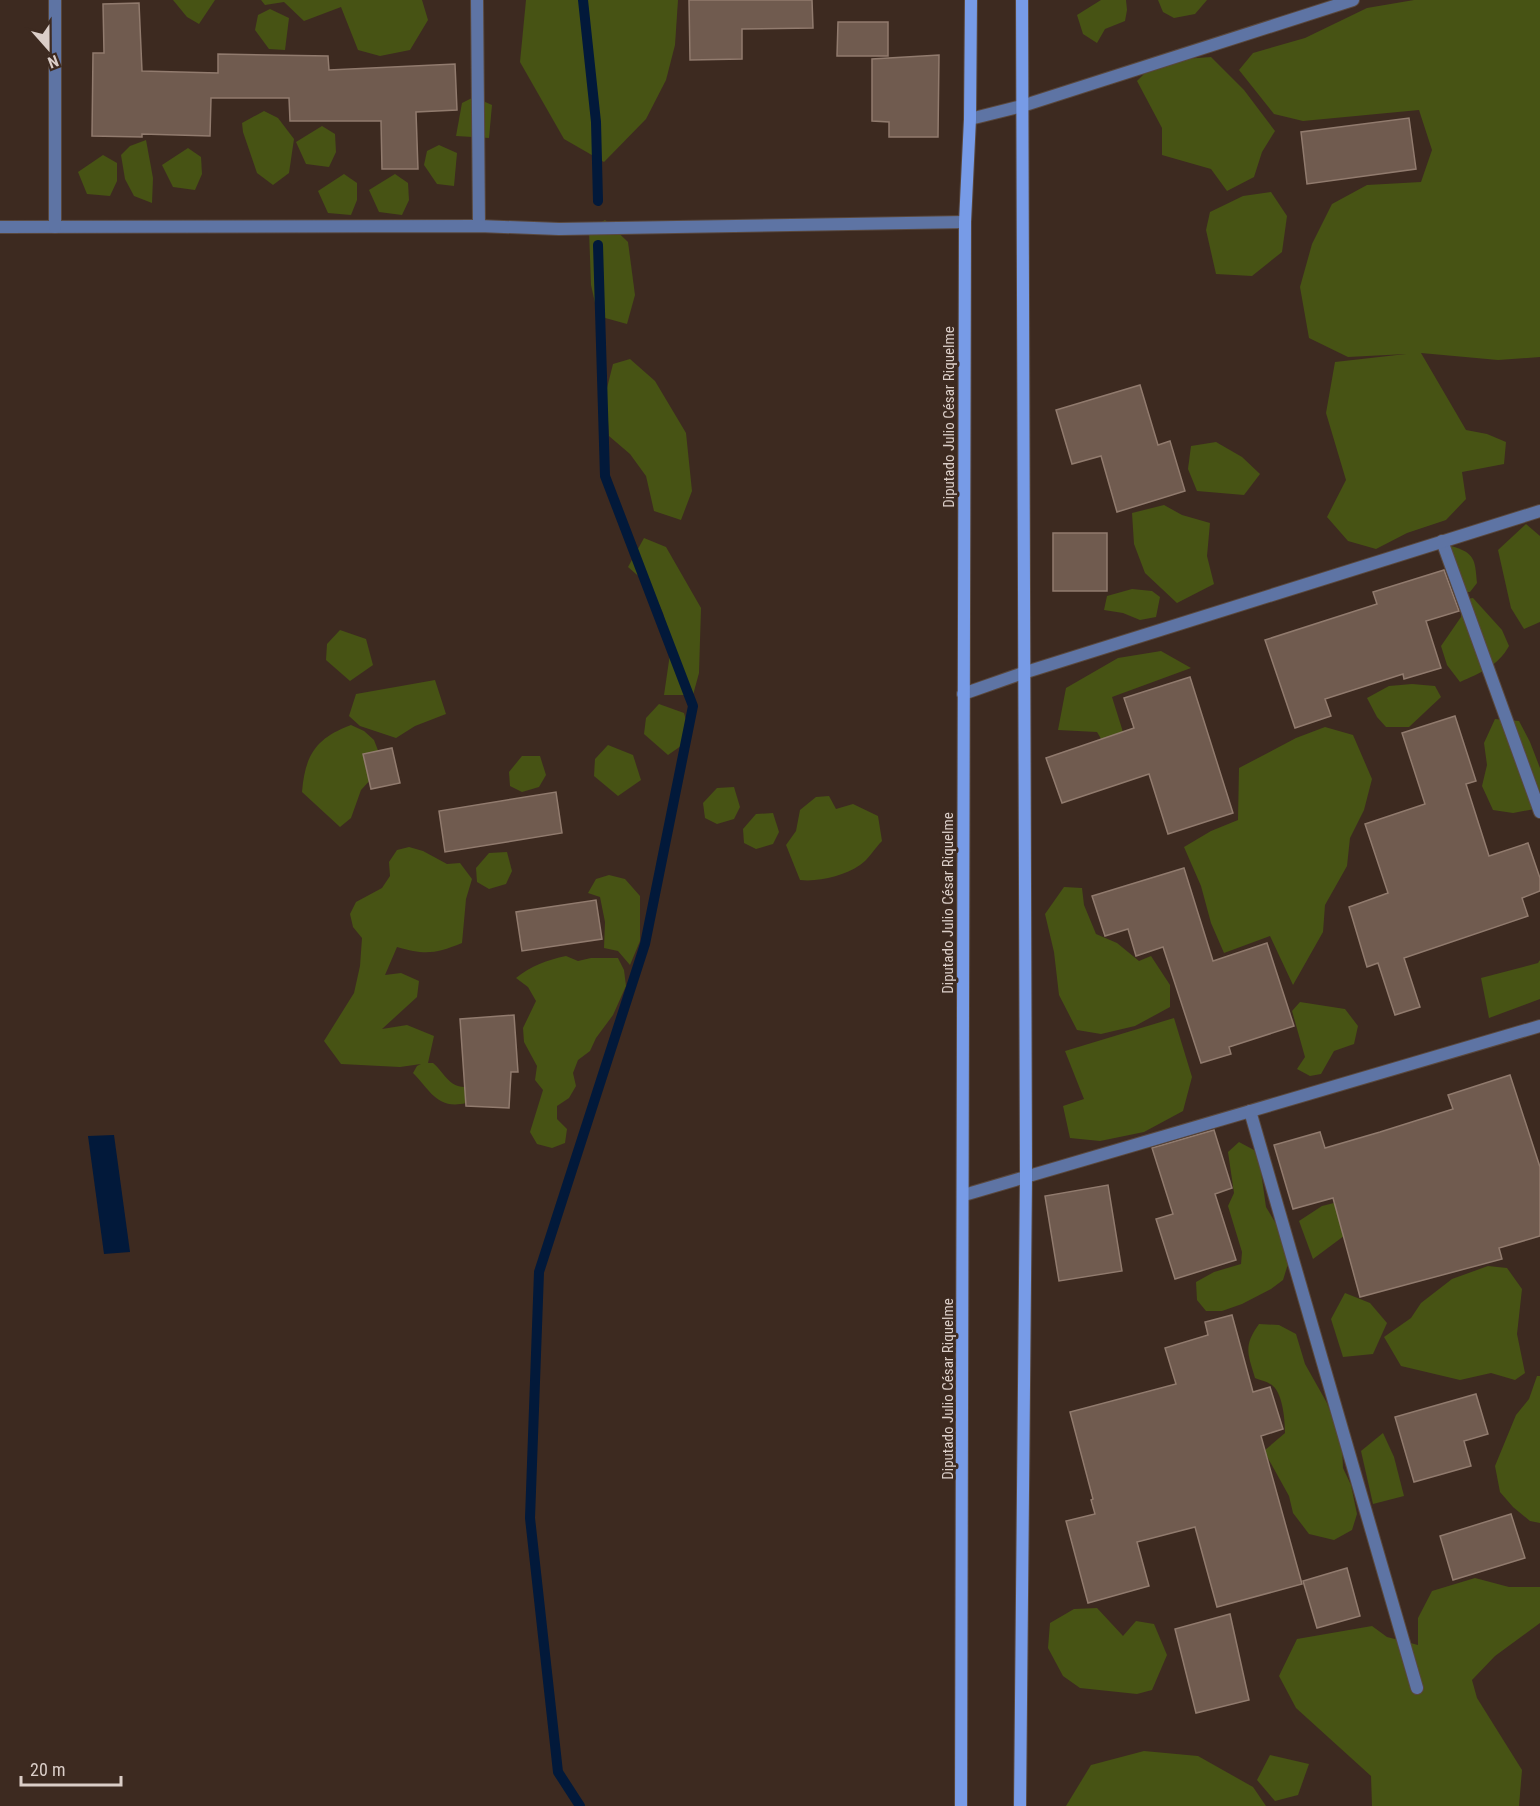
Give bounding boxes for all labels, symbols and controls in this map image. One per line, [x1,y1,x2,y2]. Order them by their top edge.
north arrow [18,18,78,78]
text: N [45,51,61,72]
street label: Diputado Julio César Riquelme [940,326,958,508]
street label: Diputado Julio César Riquelme [939,812,957,994]
street label: Diputado Julio César Riquelme [939,1298,957,1480]
scale bar [21,1749,122,1787]
text: 20 m [30,1759,65,1780]

